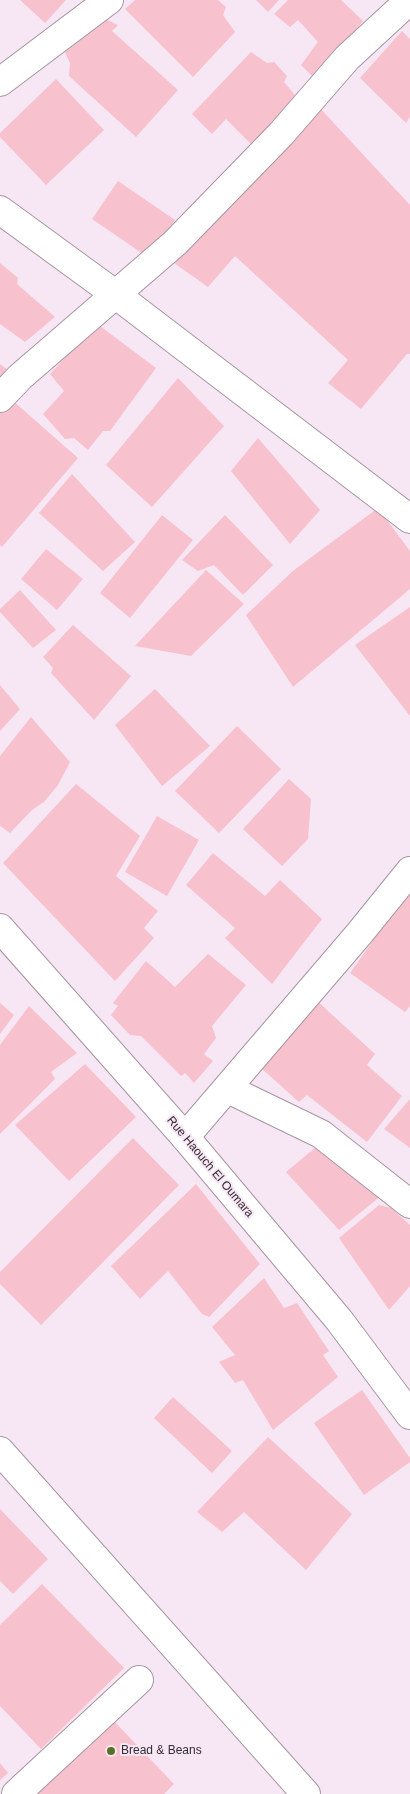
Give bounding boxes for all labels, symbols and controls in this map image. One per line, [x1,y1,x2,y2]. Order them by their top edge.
street label: Rue Haouch El Oumara [164,1114,256,1220]
place label: Bread & Beans [121,1744,202,1758]
marker: Bread & Beans [105,1745,117,1757]

